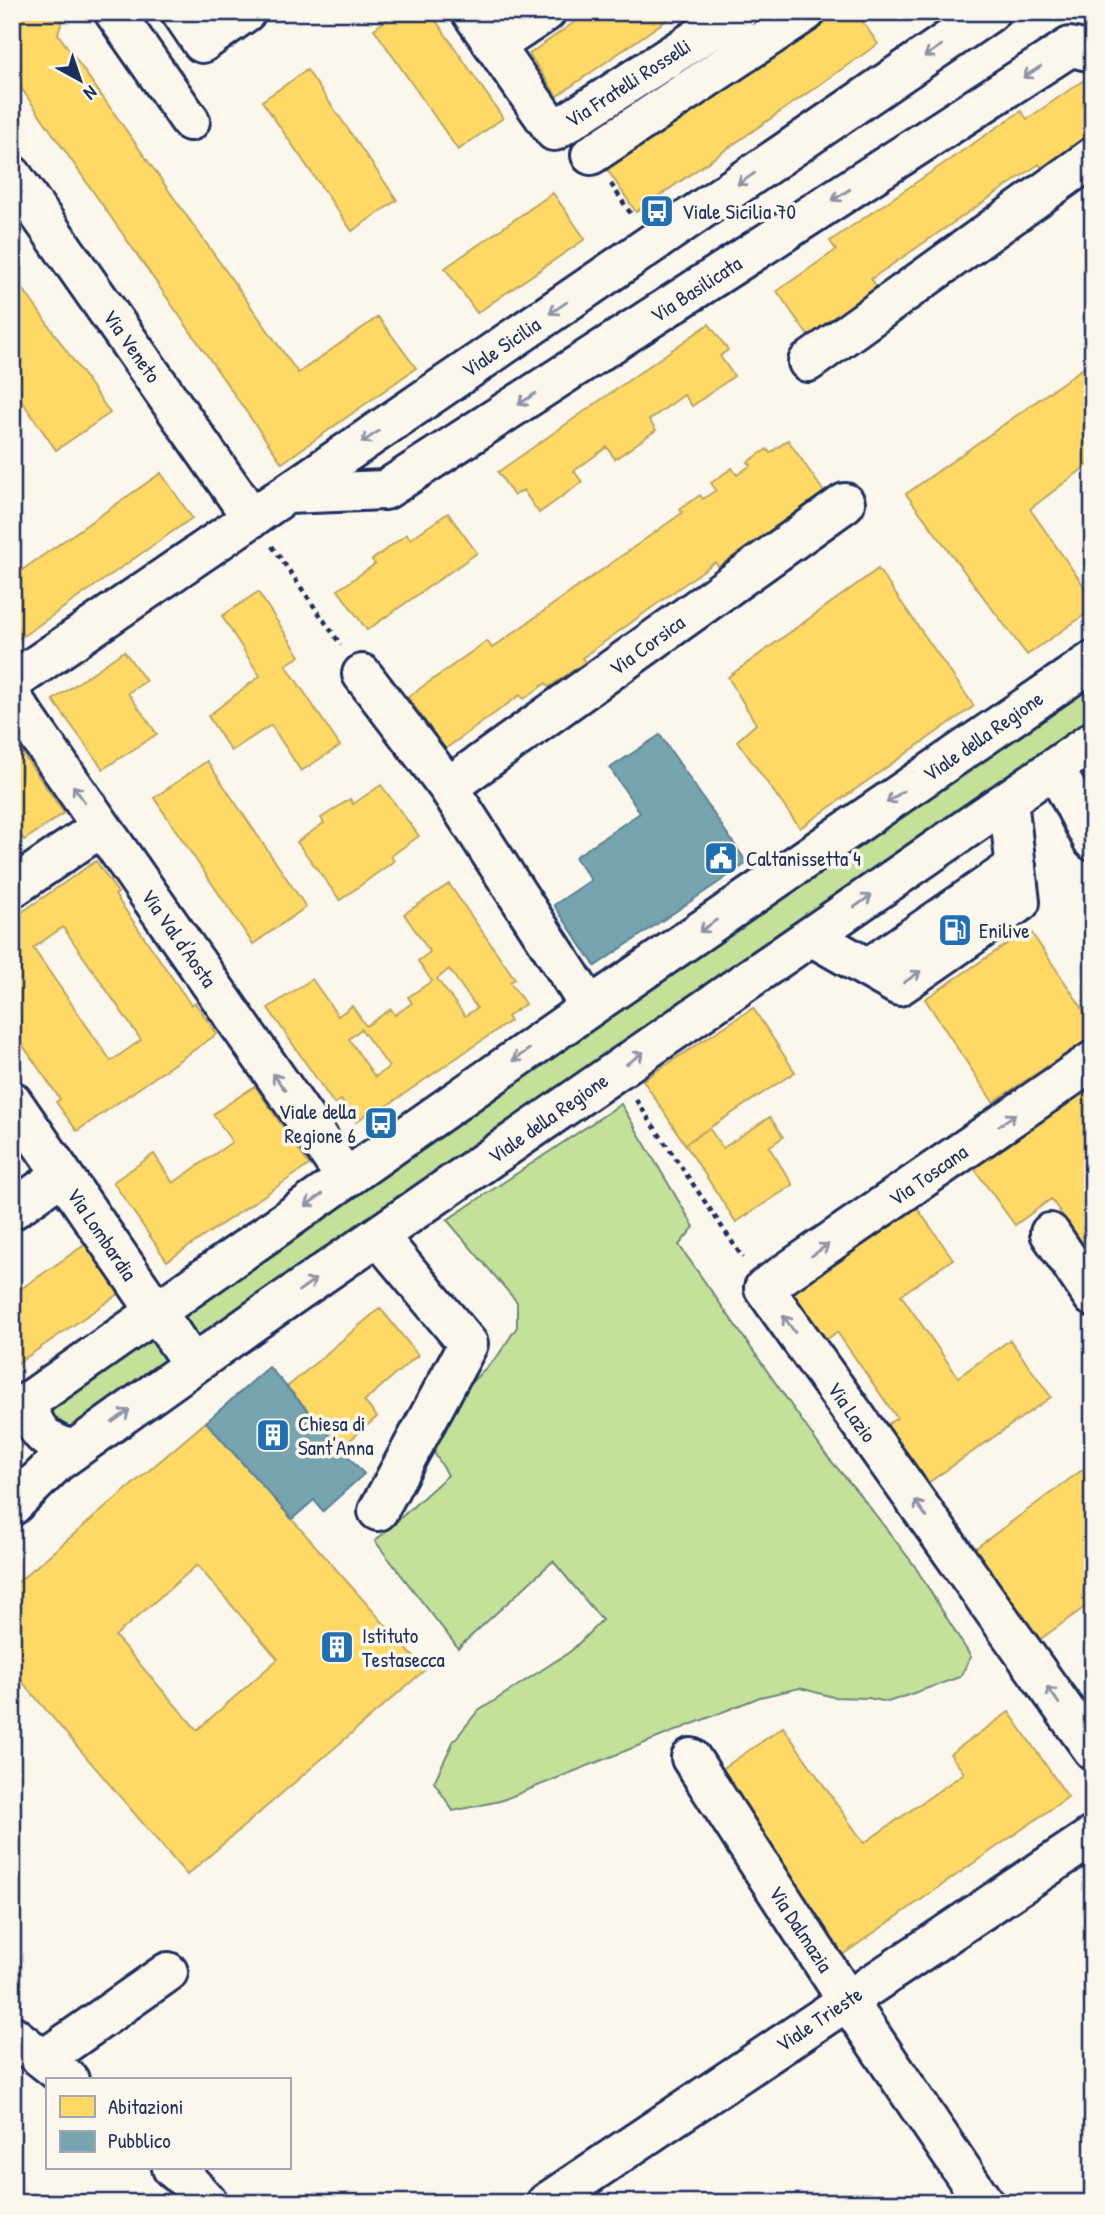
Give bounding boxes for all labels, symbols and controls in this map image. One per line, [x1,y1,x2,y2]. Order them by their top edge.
street label: Via Fratelli Rosselli [560,32,696,134]
one-way arrow [924,44,943,58]
north arrow [46,46,116,116]
one-way arrow [1023,64,1042,79]
text: N [79,80,103,106]
one-way arrow [737,172,756,187]
one-way arrow [832,188,851,203]
bus stop icon: Viale Sicilia 70 [638,192,676,230]
place label: Viale Sicilia 70 [682,197,796,226]
street label: Via Basilicata [645,249,747,329]
one-way arrow [549,301,568,315]
street label: Via Veneto [96,304,168,388]
street label: Viale Sicilia [456,310,546,384]
one-way arrow [517,392,537,406]
one-way arrow [361,430,381,444]
street label: Via Corsica [603,608,691,682]
street label: Viale della Regione [917,684,1049,788]
one-way arrow [72,785,86,804]
one-way arrow [886,790,905,804]
public building icon: Caltanissetta 4 [702,839,740,877]
place label: Caltanissetta 4 [746,844,861,873]
street label: Via Val d'Aosta [134,883,224,993]
one-way arrow [852,894,872,908]
fuel station icon: Enilive [936,911,974,949]
place label: Enilive [979,916,1030,945]
one-way arrow [699,919,718,933]
one-way arrow [902,970,921,984]
one-way arrow [512,1048,531,1062]
one-way arrow [625,1051,644,1065]
street label: Viale della Regione [482,1066,614,1170]
one-way arrow [272,1072,286,1092]
place label: Viale della Regione 6 [279,1097,356,1150]
bus stop icon: Viale della Regione 6 [362,1104,400,1142]
one-way arrow [997,1113,1016,1127]
street label: Via Toscana [883,1137,973,1213]
street label: Via Lombardia [60,1182,144,1286]
one-way arrow [305,1193,324,1207]
one-way arrow [810,1243,829,1257]
one-way arrow [297,1278,316,1292]
one-way arrow [782,1315,796,1334]
street label: Via Lazio [821,1376,883,1448]
one-way arrow [111,1409,130,1424]
place label: Chiesa di Sant'Anna [298,1409,374,1462]
building icon: Chiesa di Sant'Anna [254,1416,292,1454]
one-way arrow [914,1500,928,1519]
place label: Istituto Testasecca [362,1621,445,1674]
building icon: Istituto Testasecca [318,1628,356,1666]
one-way arrow [1046,1686,1060,1705]
street label: Via Dalmazia [762,1880,840,1978]
street label: Viale Trieste [770,1980,868,2058]
legend [46,2078,290,2170]
text: Abitazioni [108,2092,183,2121]
text: Pubblico [108,2126,171,2155]

